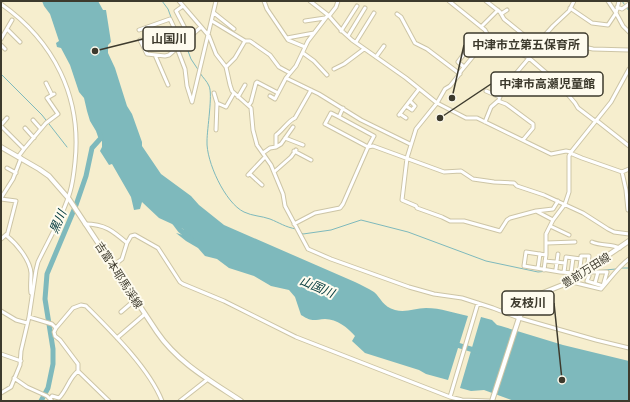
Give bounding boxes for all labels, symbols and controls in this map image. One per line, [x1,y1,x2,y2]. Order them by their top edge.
callout: 山国川 [143,27,195,51]
text: 山国川 [151,32,187,46]
callout: 中津市立第五保育所 [464,33,588,57]
text: 中津市立第五保育所 [472,38,580,52]
callout: 中津市高瀬児童館 [491,72,603,96]
text: 中津市高瀬児童館 [499,77,595,91]
water label: 黒川 [47,206,70,236]
street label: 吉富本耶馬渓線 [92,239,145,311]
street label: 豊前万田線 [559,250,613,291]
water label: 山国川 [298,274,338,301]
callout: 友枝川 [502,291,554,315]
text: 友枝川 [510,296,546,310]

